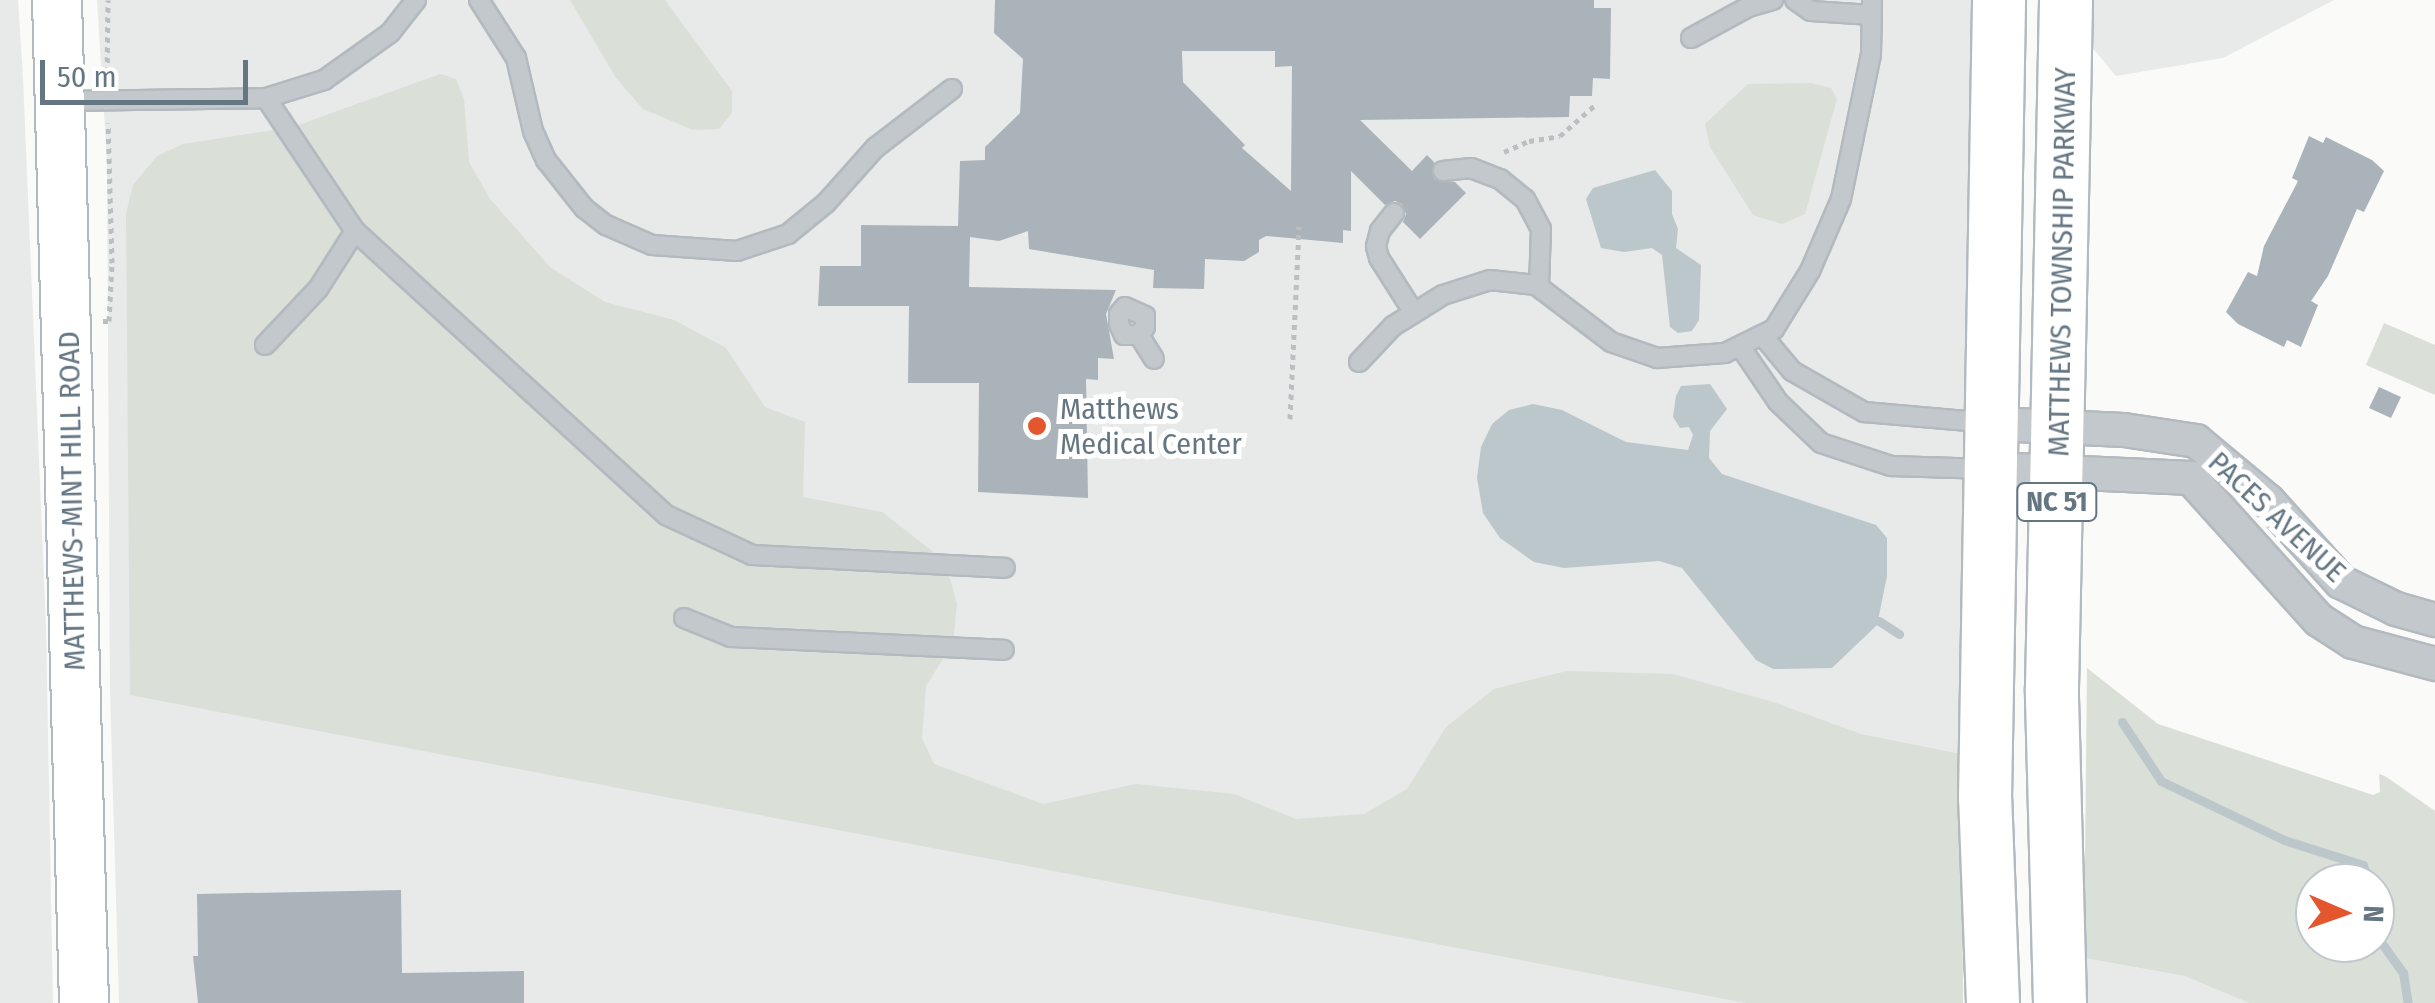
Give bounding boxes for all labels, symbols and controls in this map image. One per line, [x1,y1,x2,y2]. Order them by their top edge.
scale bar [45,40,252,102]
text: 50 m [57,59,117,95]
street label: MATTHEWS TOWNSHIP PARKWAY [2041,67,2083,457]
street label: MATTHEWS-MINT HILL ROAD [51,331,93,671]
place label: Matthews Medical Center [1060,391,1242,462]
marker: Matthews Medical Center [1024,413,1050,439]
street label: PACES AVENUE [2201,444,2353,590]
road number: NC 51 [2014,479,2100,525]
north arrow [2295,863,2395,963]
text: N [2357,905,2390,923]

